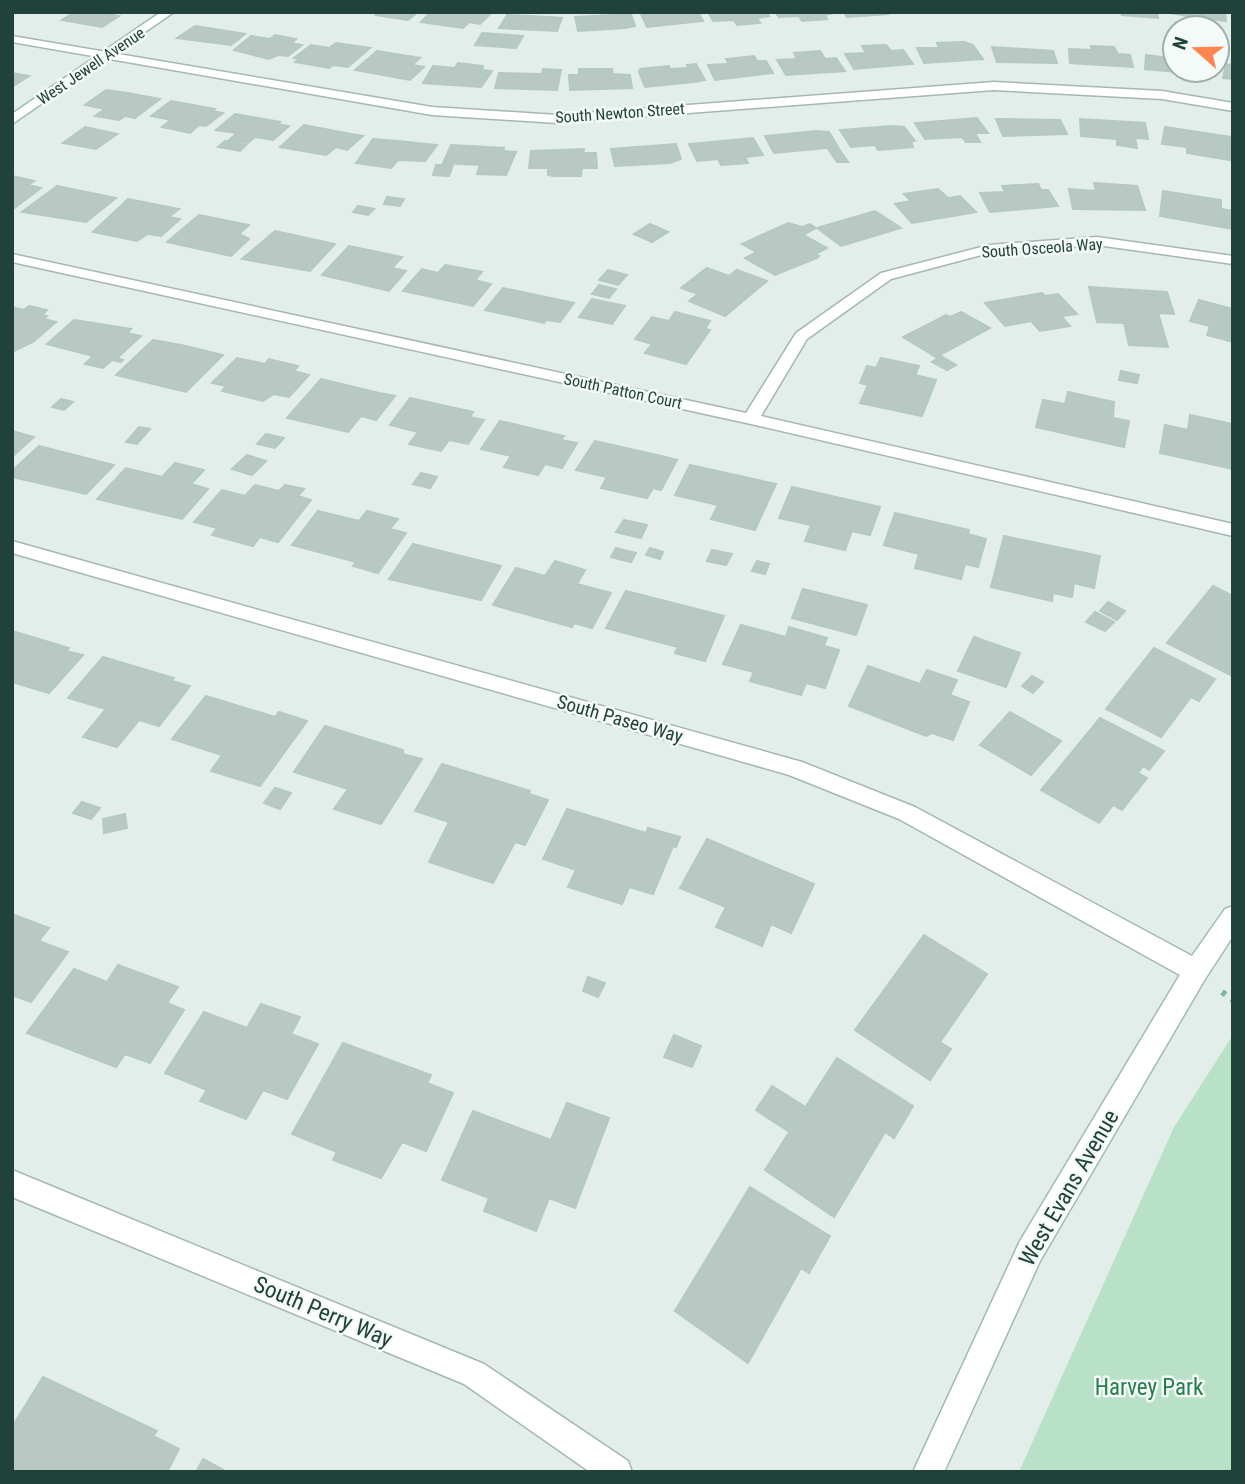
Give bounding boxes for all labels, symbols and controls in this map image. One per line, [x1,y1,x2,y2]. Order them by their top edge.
north arrow [1161,14,1231,84]
street label: West Jewell Avenue [34,23,148,109]
text: N [1168,34,1193,53]
street label: South Newton Street [555,99,686,127]
street label: South Osceola Way [981,234,1103,262]
street label: South Patton Court [562,369,684,413]
street label: South Paseo Way [554,690,686,748]
street label: West Evans Avenue [1013,1105,1125,1271]
street label: South Perry Way [250,1271,397,1353]
park label: Harvey Park [1095,1374,1204,1401]

